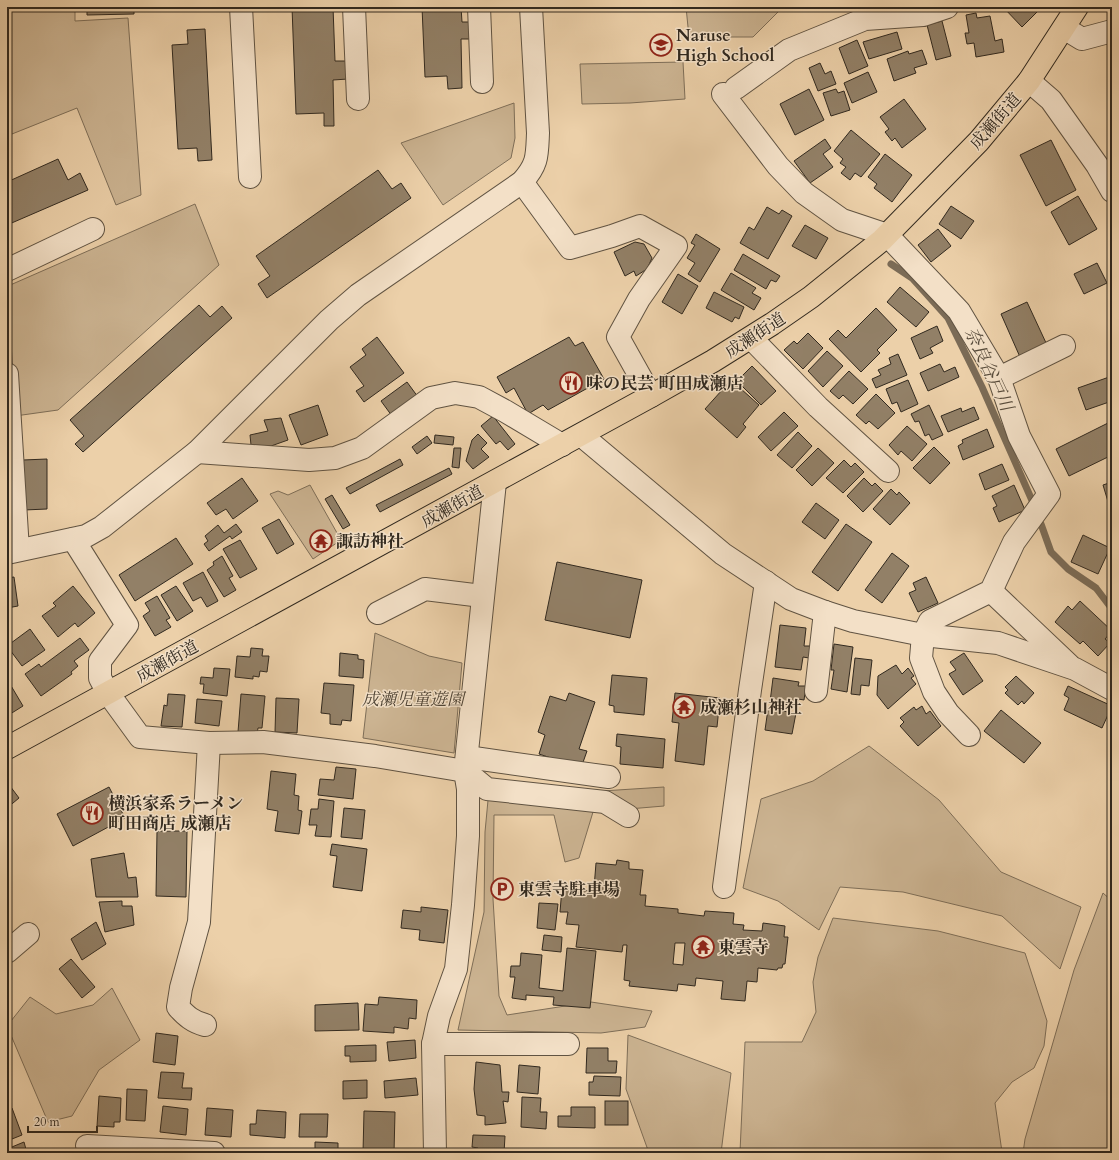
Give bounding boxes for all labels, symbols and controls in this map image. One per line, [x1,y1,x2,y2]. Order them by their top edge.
place label: Naruse High School [676,24,774,67]
school or university icon: Naruse High School [648,32,674,58]
street label: 成瀬街道 [964,88,1026,155]
street label: 成瀬街道 [720,307,790,364]
water label: 奈良谷戸川 [958,323,1020,417]
restaurant icon: 味の民芸 町田成瀬店 [558,370,584,396]
place label: 味の民芸 町田成瀬店 [586,372,744,395]
street label: 成瀬街道 [417,480,488,533]
temple icon: 諏訪神社 [308,528,334,554]
place label: 諏訪神社 [336,530,404,553]
street label: 成瀬街道 [132,635,203,688]
park label: 成瀬児童遊園 [362,688,467,711]
temple icon: 成瀬杉山神社 [671,694,697,720]
place label: 成瀬杉山神社 [700,696,802,719]
place label: 横浜家系ラーメン 町田商店 成瀬店 [108,792,243,835]
restaurant icon: 横浜家系ラーメン 町田商店 成瀬店 [79,800,105,826]
parking icon: 東雲寺駐車場 [489,876,515,902]
place label: 東雲寺駐車場 [518,878,620,901]
temple icon: 東雲寺 [690,934,716,960]
place label: 東雲寺 [718,936,769,959]
scale bar [28,1108,97,1134]
text: 20 m [34,1114,61,1130]

